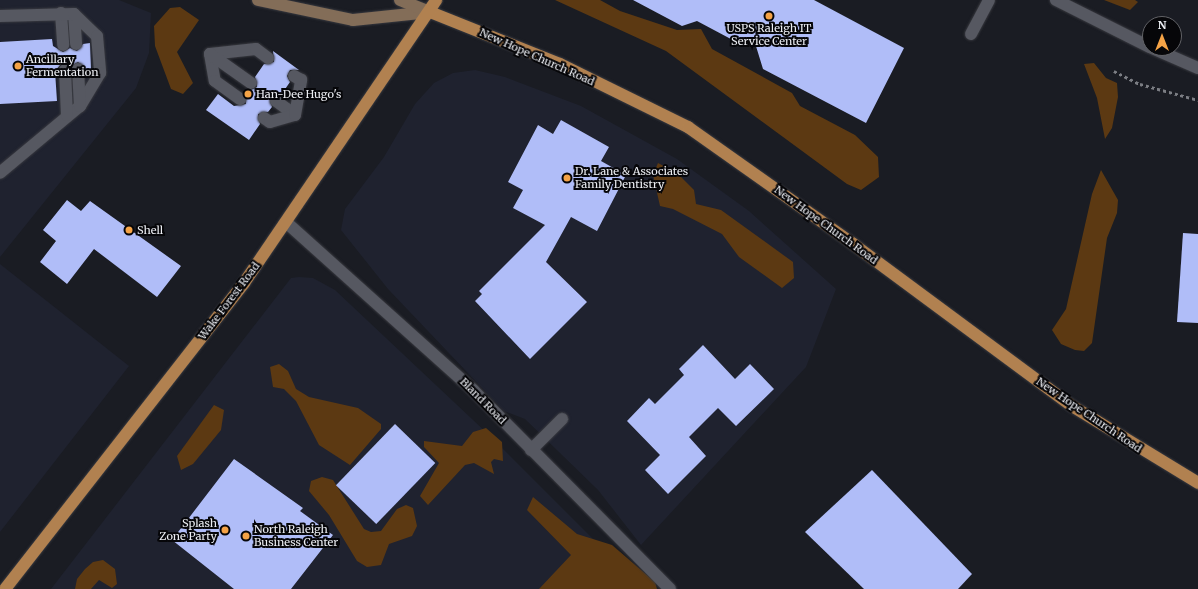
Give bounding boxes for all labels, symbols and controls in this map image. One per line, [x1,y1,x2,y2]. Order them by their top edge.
marker: USPS Raleigh IT Service Center [764,11,774,21]
north arrow [1142,16,1182,56]
text: N [1158,18,1166,32]
place label: USPS Raleigh IT Service Center [727,22,811,48]
street label: New Hope Church Road [478,26,596,88]
place label: Ancillary Fermentation [26,53,99,79]
marker: Ancillary Fermentation [13,61,23,71]
place label: Han-Dee Hugo's [256,87,341,101]
marker: Han-Dee Hugo's [243,89,253,99]
place label: Dr. Lane & Associates Family Dentistry [575,165,688,191]
marker: Dr. Lane & Associates Family Dentistry [562,173,572,183]
street label: New Hope Church Road [772,183,880,267]
place label: Shell [137,223,163,237]
marker: Shell [124,225,134,235]
street label: Wake Forest Road [196,260,262,342]
street label: Bland Road [457,375,509,427]
street label: New Hope Church Road [1034,375,1144,455]
place label: Splash Zone Party [159,517,217,543]
place label: North Raleigh Business Center [254,523,338,549]
marker: Splash Zone Party [220,525,230,535]
marker: North Raleigh Business Center [241,531,251,541]

